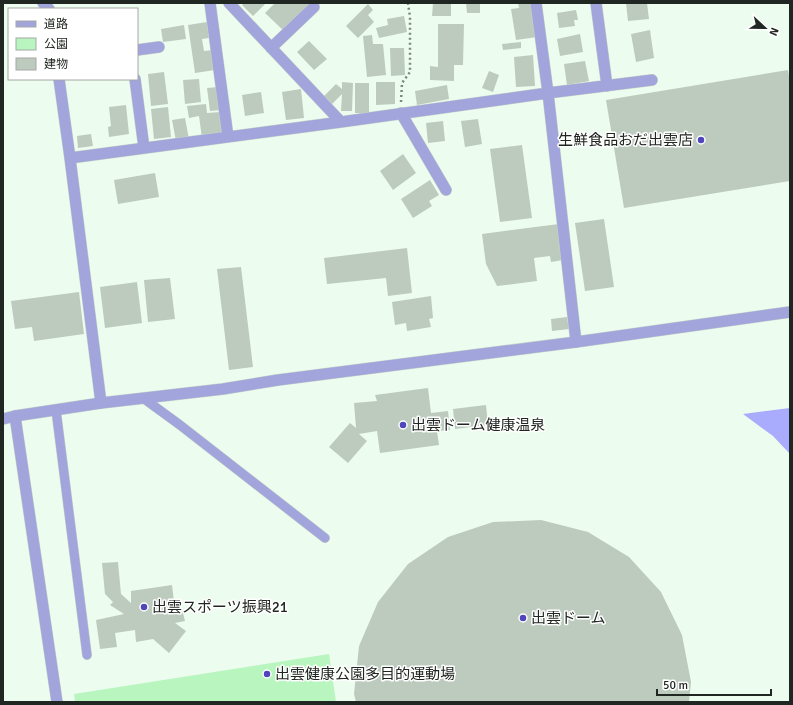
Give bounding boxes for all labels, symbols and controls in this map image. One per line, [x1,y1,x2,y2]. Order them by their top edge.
legend [8,8,138,80]
north arrow [745,8,785,48]
text: 道路 [44,17,68,32]
text: N [766,26,781,38]
text: 公園 [44,37,68,52]
text: 建物 [44,57,68,72]
place label: 生鮮食品おだ出雲店 [558,131,693,149]
marker: 生鮮食品おだ出雲店 [696,135,706,145]
place label: 出雲ドーム健康温泉 [411,416,546,434]
marker: 出雲ドーム健康温泉 [398,420,408,430]
place label: 出雲スポーツ振興21 [152,598,288,616]
marker: 出雲スポーツ振興21 [139,602,149,612]
place label: 出雲ドーム [531,609,606,627]
marker: 出雲ドーム [518,613,528,623]
place label: 出雲健康公園多目的運動場 [275,665,455,683]
marker: 出雲健康公園多目的運動場 [262,669,272,679]
scale bar [657,671,771,697]
text: 50 m [663,678,688,693]

